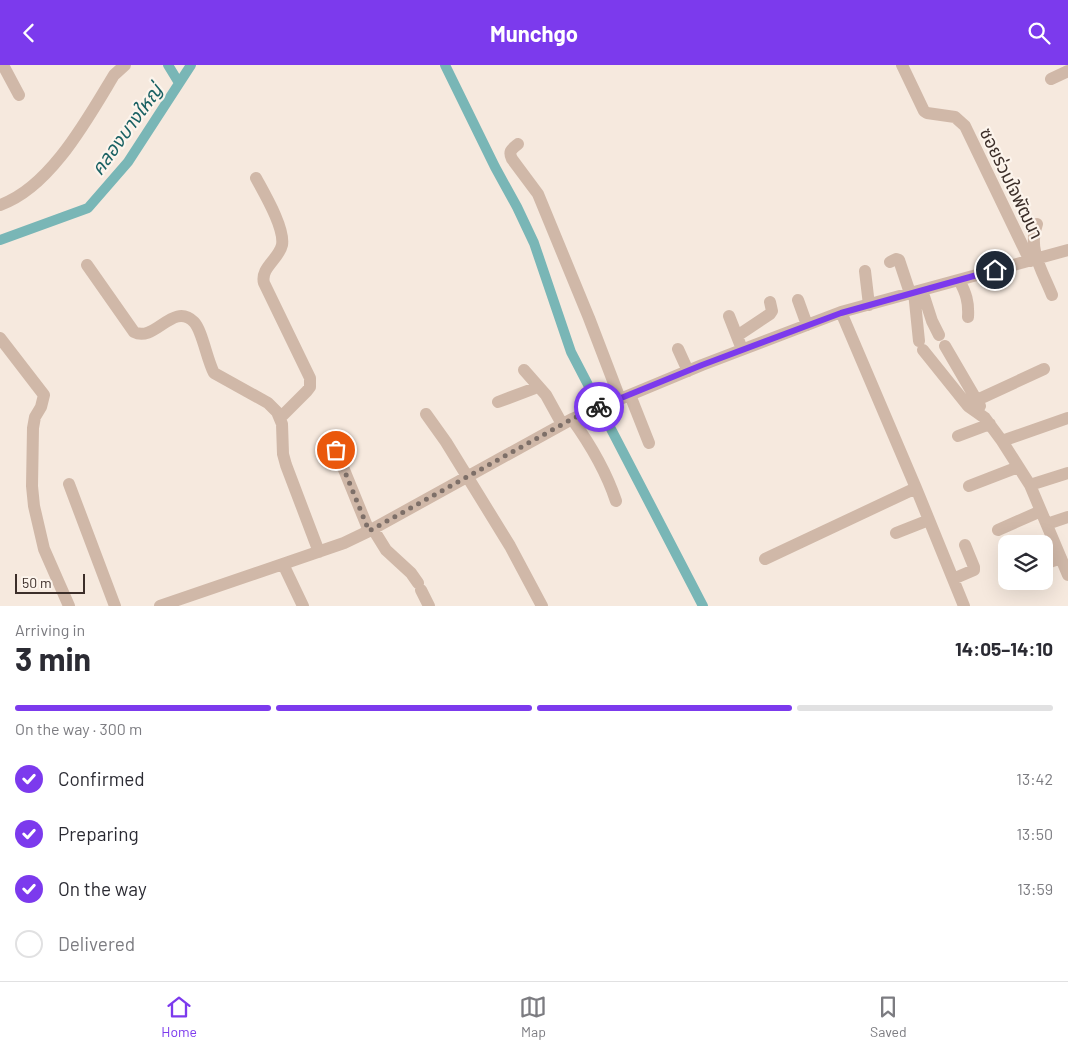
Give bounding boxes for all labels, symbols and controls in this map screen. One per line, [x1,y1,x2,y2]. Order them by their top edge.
icon: back [15,19,43,47]
icon: search [1025,19,1053,47]
text: Munchgo [490,20,578,46]
water label: คลองบางใหญ่ [85,77,168,179]
street label: ซอยร่วมใจพัฒนา [976,124,1048,242]
pin [974,249,1016,291]
icon: home [981,256,1009,284]
courier [574,382,624,432]
icon: bike [585,393,613,421]
pin [315,429,357,471]
icon: bag [322,436,350,464]
map controls [998,535,1053,590]
button: layers [998,535,1053,590]
scale bar [15,571,85,594]
text: 50 m [22,574,51,591]
text: Arriving in [15,620,85,639]
text: 14:05–14:10 [955,637,1053,660]
text: 3 min [15,639,91,677]
text: On the way · 300 m [15,719,142,738]
icon: check [15,765,43,793]
text: Confirmed [58,767,145,790]
text: 13:42 [1016,769,1053,788]
icon: check [15,820,43,848]
text: Preparing [58,822,139,845]
text: 13:50 [1016,824,1053,843]
icon: check [15,875,43,903]
text: On the way [58,877,147,900]
text: 13:59 [1017,879,1053,898]
text: Delivered [58,932,135,955]
tab: Home [161,993,197,1040]
tab: Map [519,993,547,1040]
tab: Saved [870,993,907,1040]

